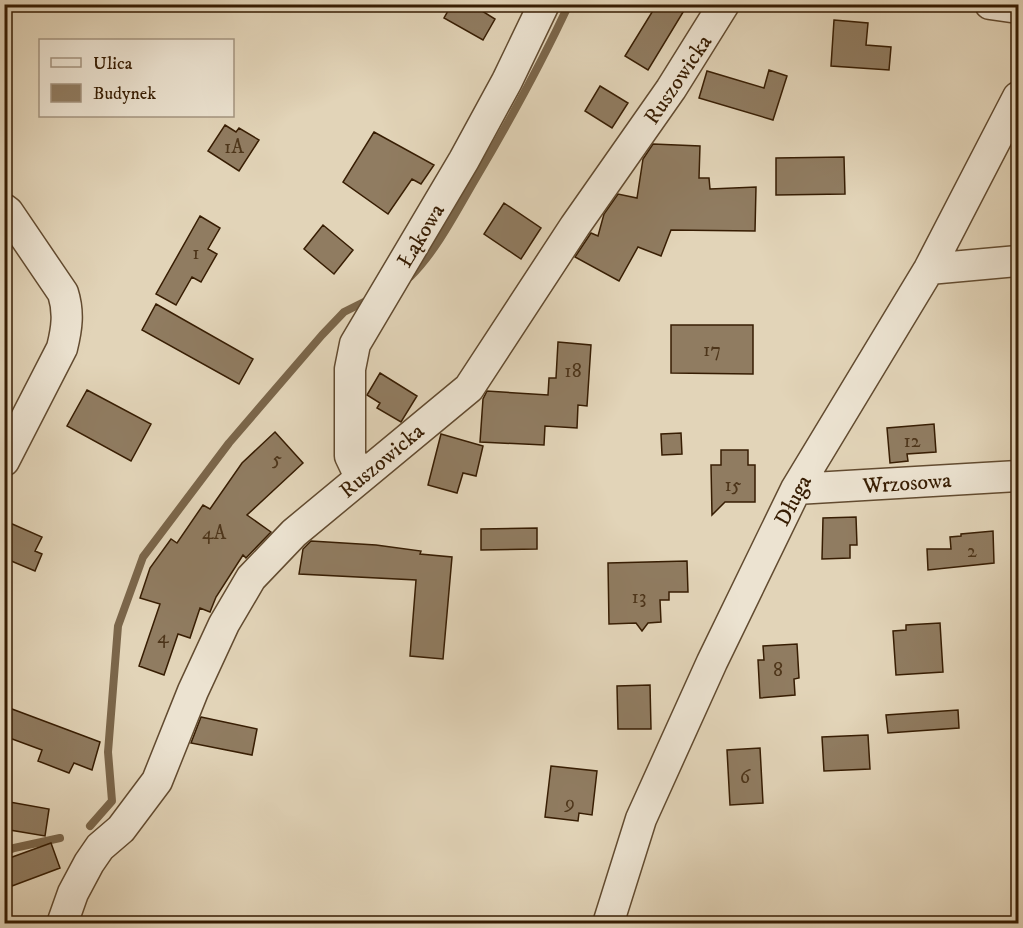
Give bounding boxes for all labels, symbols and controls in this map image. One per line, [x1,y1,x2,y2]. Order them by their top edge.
street label: Ruszowicka [638,29,718,130]
legend [39,39,234,117]
text: Ulica [93,53,133,75]
text: Budynek [93,83,156,105]
house number: 1A [224,135,244,160]
street label: Łąkowa [392,198,451,273]
house number: 1 [192,241,200,266]
house number: 17 [703,338,721,363]
house number: 18 [564,359,582,384]
street label: Ruszowicka [334,418,430,504]
house number: 12 [903,429,921,454]
house number: 5 [272,447,282,472]
street label: Wrzosowa [861,467,953,500]
street label: Długa [769,470,818,531]
house number: 15 [724,473,742,498]
house number: 4A [202,521,226,546]
house number: 2 [967,539,977,564]
house number: 13 [632,585,646,610]
house number: 4 [157,625,169,650]
house number: 8 [773,658,783,683]
house number: 6 [740,765,751,790]
house number: 9 [564,791,575,816]

